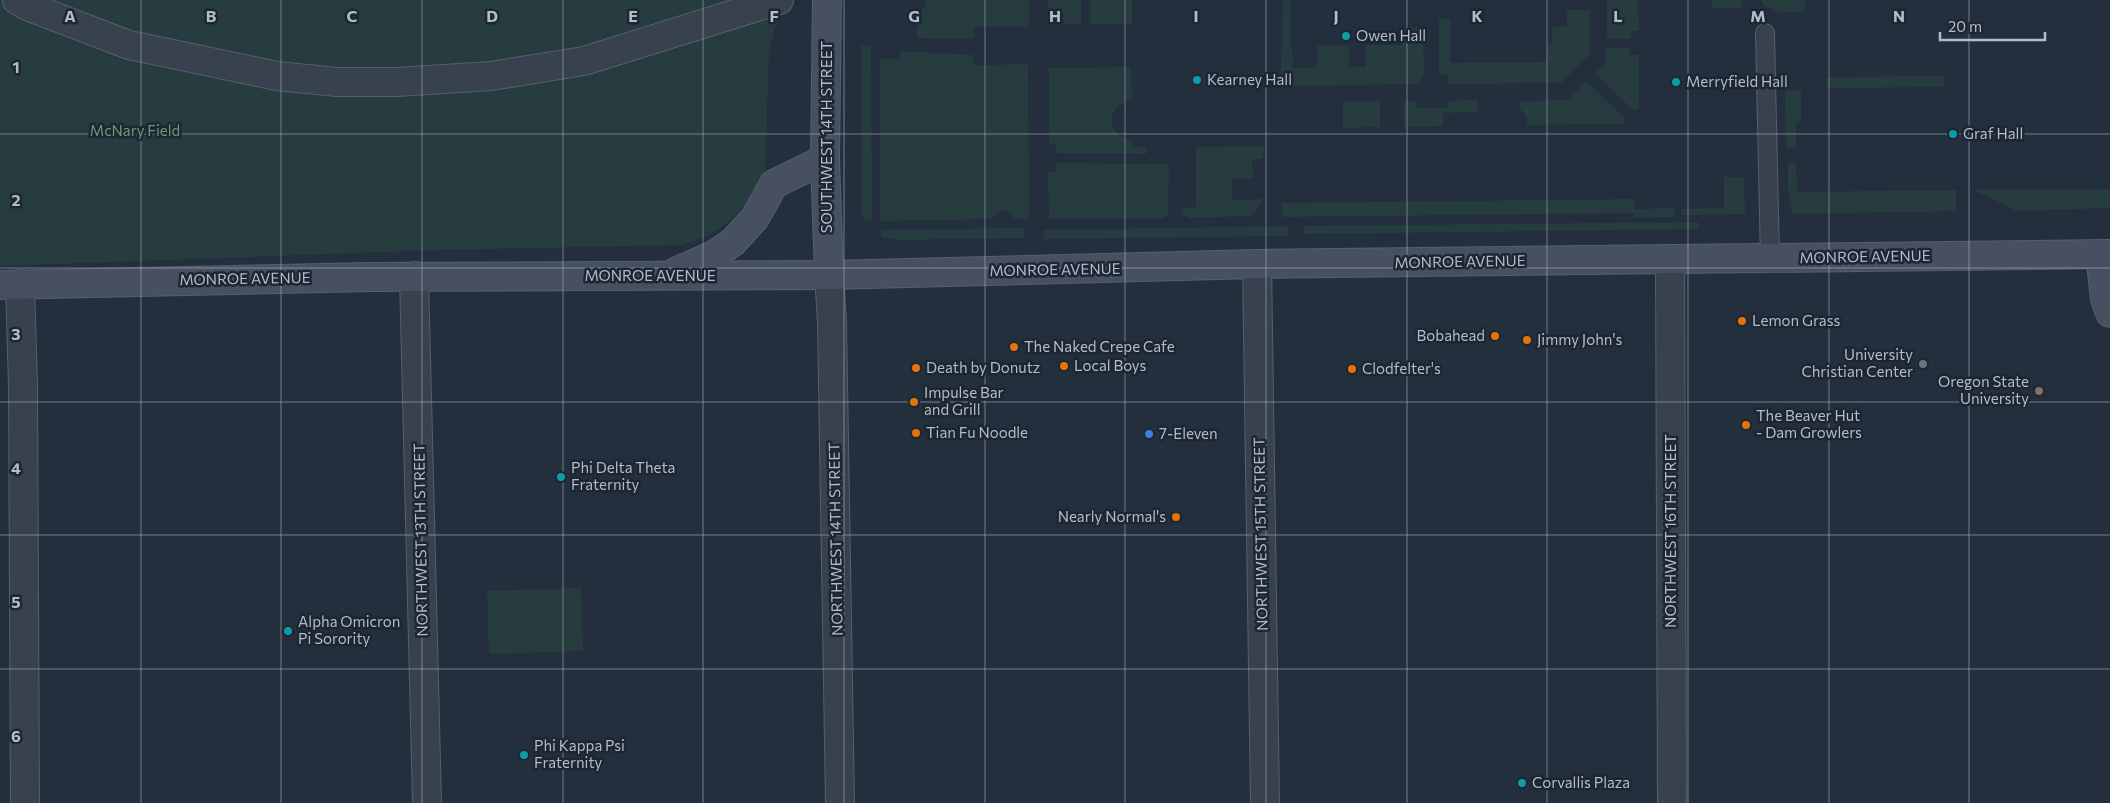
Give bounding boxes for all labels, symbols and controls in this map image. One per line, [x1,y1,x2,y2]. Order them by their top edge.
text: A [64,6,76,25]
text: B [206,6,217,25]
text: C [347,6,358,25]
text: D [486,6,498,25]
text: E [628,6,638,25]
text: F [769,6,779,25]
text: G [908,6,920,25]
text: H [1049,6,1061,25]
text: I [1193,6,1199,25]
text: J [1333,6,1339,25]
text: K [1471,6,1483,25]
text: L [1613,6,1623,25]
text: M [1750,6,1766,25]
text: N [1893,6,1905,25]
scale bar [1940,10,2045,42]
text: 20 m [1948,17,1982,35]
place label: Owen Hall [1356,26,1426,44]
marker: Owen Hall [1340,30,1352,42]
street label: SOUTHWEST 14TH STREET [817,40,835,233]
text: 1 [12,57,20,76]
place label: Kearney Hall [1207,70,1292,88]
place label: Merryfield Hall [1686,72,1788,90]
marker: Kearney Hall [1191,74,1203,86]
marker: Merryfield Hall [1670,76,1682,88]
park label: McNary Field [90,121,180,139]
place label: Graf Hall [1963,124,2023,142]
marker: Graf Hall [1947,128,1959,140]
text: 2 [11,190,21,209]
street label: MONROE AVENUE [1799,246,1931,266]
street label: MONROE AVENUE [1394,251,1526,271]
street label: MONROE AVENUE [989,259,1121,279]
street label: MONROE AVENUE [584,266,716,284]
street label: MONROE AVENUE [179,268,311,288]
place label: Lemon Grass [1752,311,1841,329]
marker: Lemon Grass [1736,315,1748,327]
text: 3 [11,324,21,343]
place label: Bobahead [1417,326,1485,344]
marker: Bobahead [1489,330,1501,342]
place label: Jimmy John's [1537,330,1622,348]
marker: Jimmy John's [1521,334,1533,346]
place label: The Naked Crepe Cafe [1024,337,1175,355]
marker: The Naked Crepe Cafe [1008,341,1020,353]
place label: University Christian Center [1801,345,1913,380]
place label: Local Boys [1074,356,1147,374]
place label: Death by Donutz [926,358,1040,376]
marker: University Christian Center [1917,358,1929,370]
place label: Clodfelter's [1362,359,1441,377]
marker: Local Boys [1058,360,1070,372]
marker: Death by Donutz [910,362,922,374]
marker: Clodfelter's [1346,363,1358,375]
place label: Oregon State University [1938,372,2029,407]
place label: Impulse Bar and Grill [924,383,1003,418]
marker: Oregon State University [2033,385,2045,397]
marker: Impulse Bar and Grill [908,396,920,408]
place label: The Beaver Hut - Dam Growlers [1756,406,1862,441]
marker: The Beaver Hut - Dam Growlers [1740,419,1752,431]
place label: Tian Fu Noodle [926,423,1028,441]
place label: 7-Eleven [1159,424,1218,442]
marker: Tian Fu Noodle [910,427,922,439]
marker: 7-Eleven [1143,428,1155,440]
street label: NORTHWEST 16TH STREET [1661,434,1679,628]
street label: NORTHWEST 15TH STREET [1249,437,1271,631]
street label: NORTHWEST 14TH STREET [824,442,846,636]
street label: NORTHWEST 13TH STREET [409,443,431,637]
text: 4 [11,458,21,477]
place label: Phi Delta Theta Fraternity [571,458,675,493]
marker: Phi Delta Theta Fraternity [555,471,567,483]
place label: Nearly Normal's [1058,507,1166,525]
marker: Nearly Normal's [1170,511,1182,523]
text: 5 [11,592,21,611]
place label: Alpha Omicron Pi Sorority [298,612,400,647]
marker: Alpha Omicron Pi Sorority [282,625,294,637]
text: 6 [11,726,21,745]
place label: Phi Kappa Psi Fraternity [534,736,625,771]
marker: Phi Kappa Psi Fraternity [518,749,530,761]
place label: Corvallis Plaza [1532,773,1630,791]
marker: Corvallis Plaza [1516,777,1528,789]

